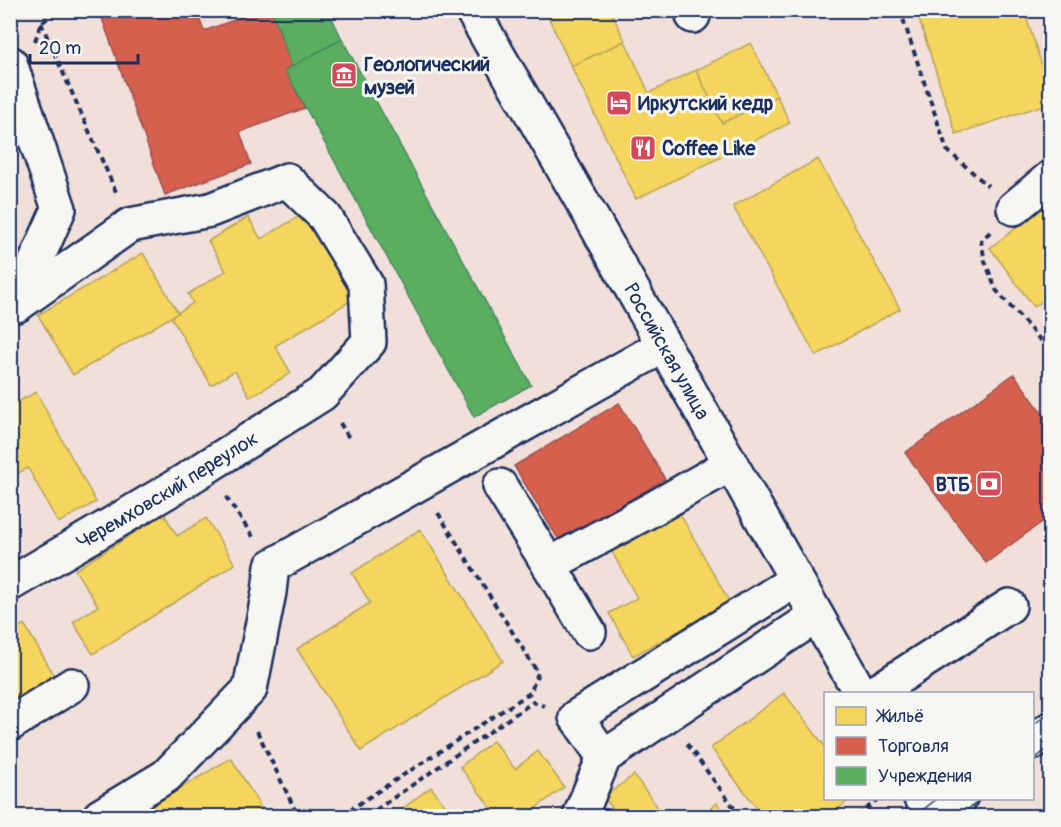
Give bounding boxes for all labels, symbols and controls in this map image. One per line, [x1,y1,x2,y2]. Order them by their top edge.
scale bar [30,27,138,65]
text: 20 m [39,37,81,60]
place label: Геологический музей [364,52,490,100]
museum icon: Геологический музей [329,60,359,90]
hotel icon: Иркутский кедр [604,88,634,118]
place label: Иркутский кедр [638,91,774,116]
restaurant icon: Coffee Like [628,133,658,163]
place label: Coffee Like [662,136,756,161]
street label: Российская улица [619,278,716,424]
street label: Черемховский переулок [72,425,262,555]
bank icon: ВТБ [974,469,1004,499]
place label: ВТБ [936,472,970,497]
legend [824,692,1034,800]
text: Жильё [875,705,924,728]
text: Торговля [878,735,949,758]
text: Учреждения [878,765,972,788]

